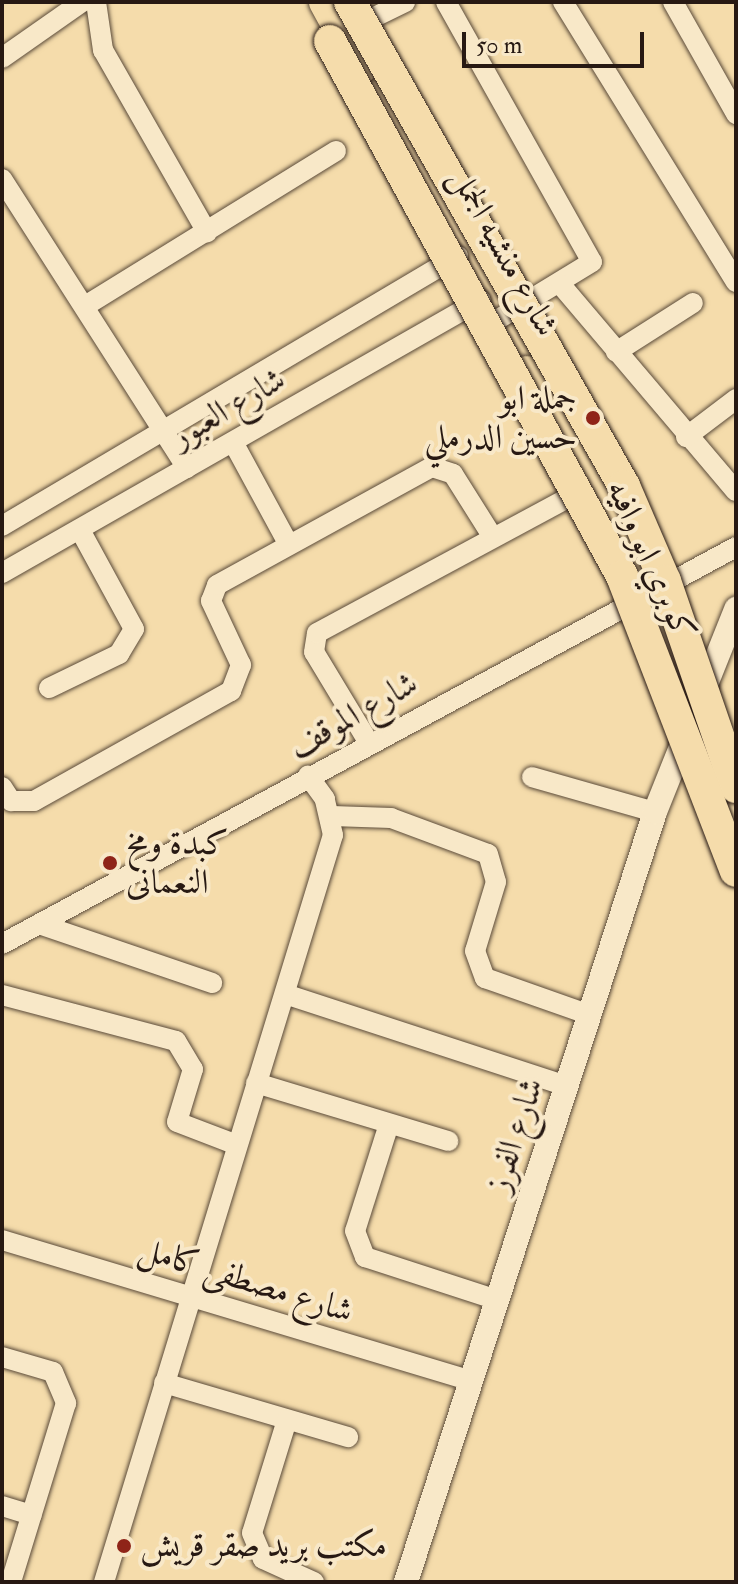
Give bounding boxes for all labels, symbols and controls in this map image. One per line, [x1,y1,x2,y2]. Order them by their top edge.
scale bar [466,16,648,66]
text: 50 m [476,30,522,61]
street label: شارع منشيه الجمل [441,160,567,344]
street label: شارع العبور [163,359,293,457]
place label: جملة ابو حسين الدرملي [424,378,577,458]
marker: جملة ابو حسين الدرملي [584,409,602,427]
street label: كوبري ابو وافيه [598,474,704,646]
street label: شارع الموقف [281,663,425,767]
place label: كبدة ومخ النعمانى [126,823,229,902]
marker: كبدة ومخ النعمانى [101,854,119,872]
street label: شارع الفرز [477,1073,553,1197]
street label: شارع مصطفى كامل [134,1228,358,1332]
place label: مكتب بريد صقر قريش [140,1526,387,1566]
marker: مكتب بريد صقر قريش [115,1537,133,1555]

